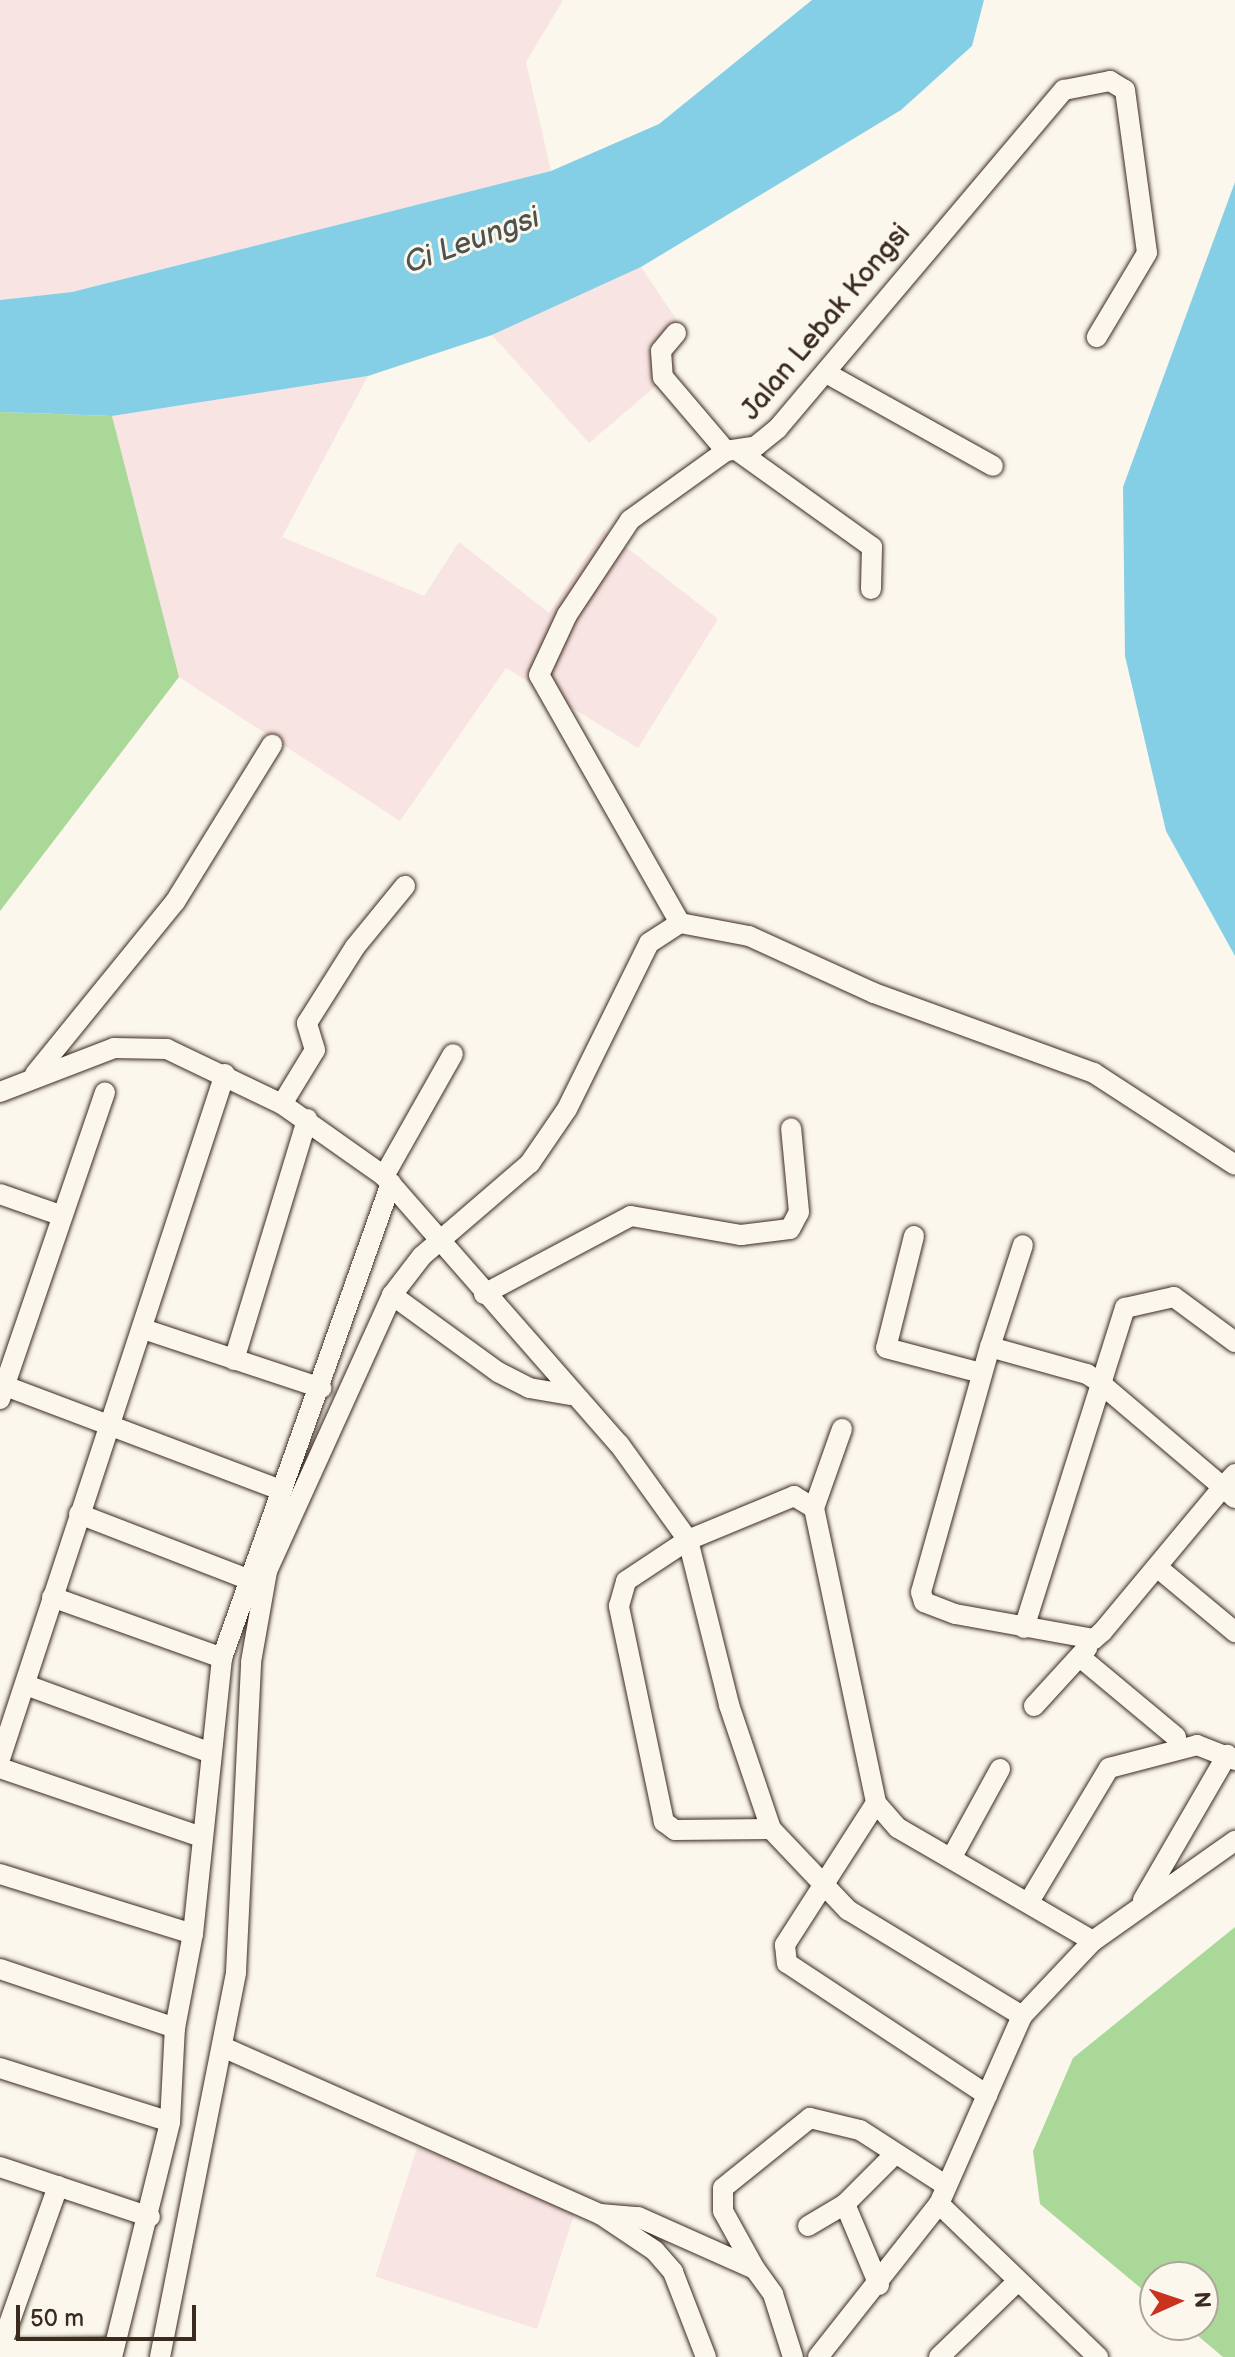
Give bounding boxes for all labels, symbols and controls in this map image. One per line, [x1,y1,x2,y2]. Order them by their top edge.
water label: Ci Leungsi [400,200,544,282]
street label: Jalan Lebak Kongsi [734,217,918,427]
north arrow [1139,2261,1219,2341]
scale bar [20,2289,200,2339]
text: N [1188,2291,1215,2309]
text: 50 m [30,2304,84,2333]

